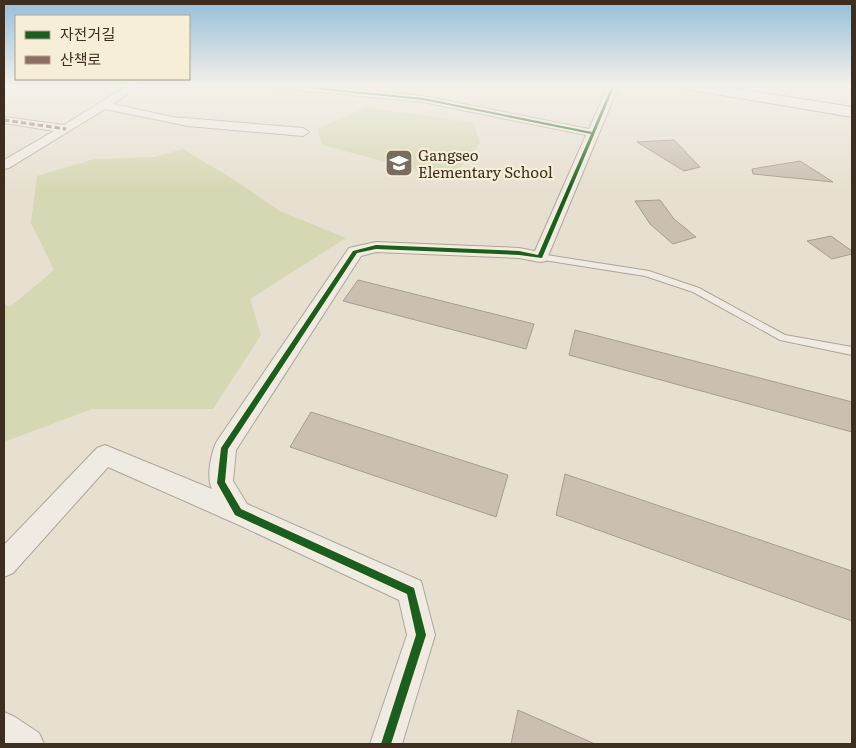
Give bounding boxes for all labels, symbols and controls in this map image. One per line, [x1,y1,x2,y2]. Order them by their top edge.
legend [15,15,190,80]
text: 자전거길 [60,22,115,45]
text: 산책로 [60,47,101,70]
place label: Gangseo Elementary School [418,143,553,183]
school or university icon: Gangseo Elementary School [384,148,414,178]

